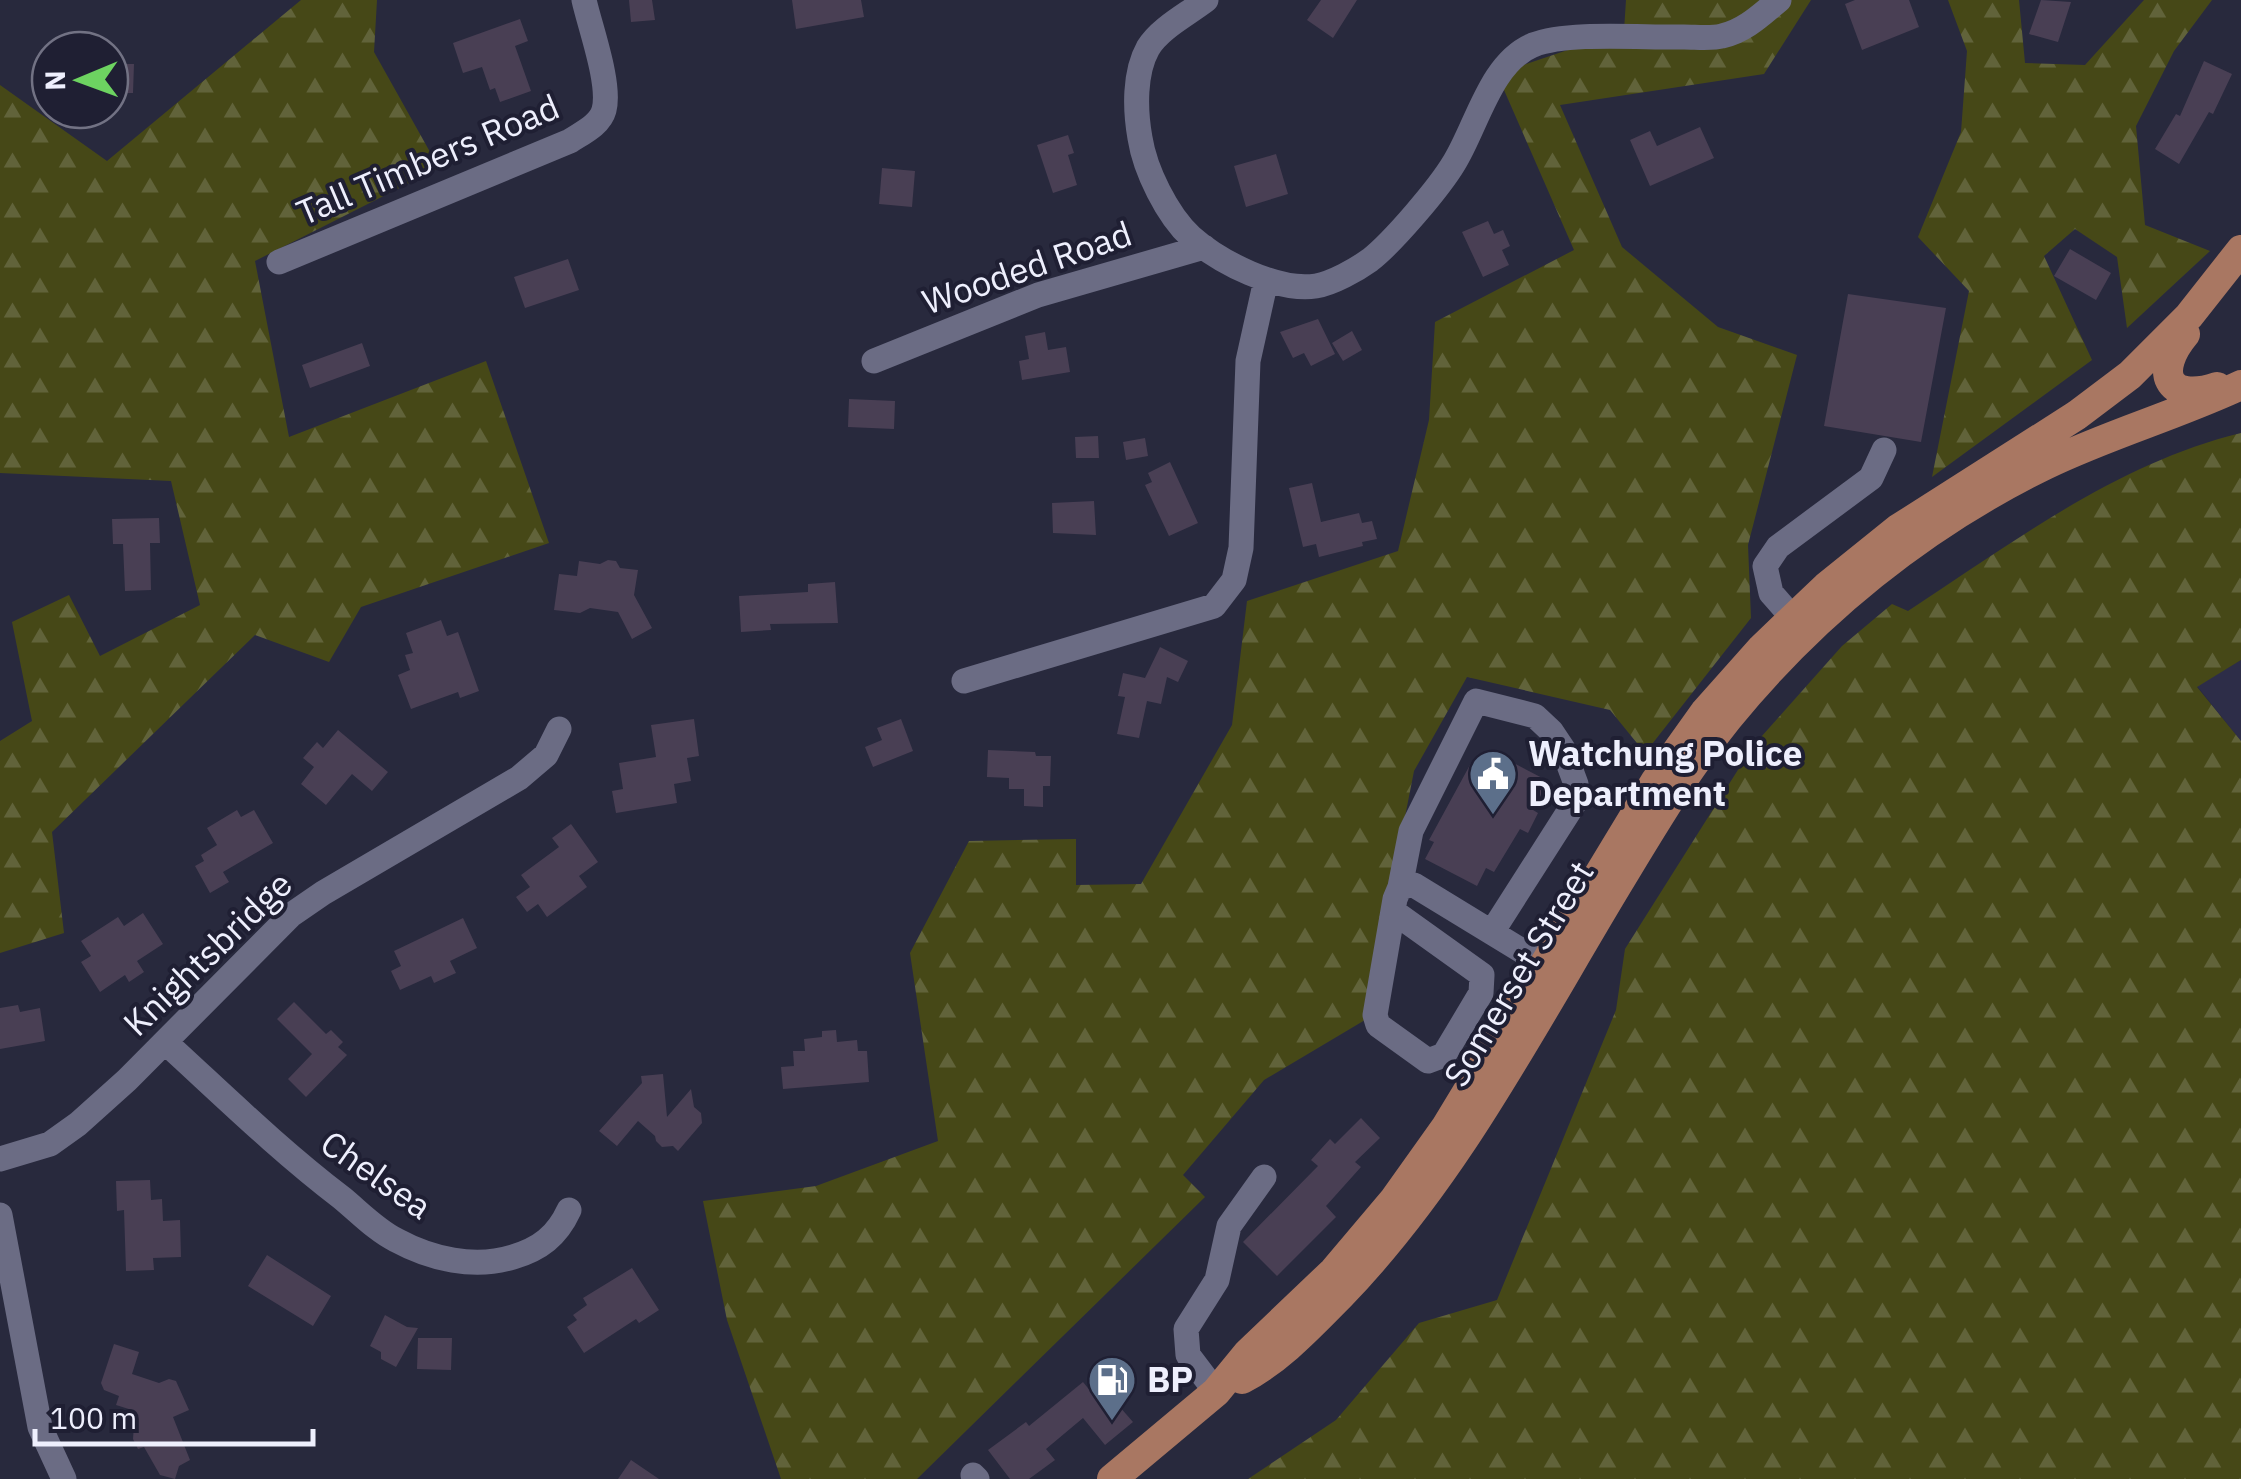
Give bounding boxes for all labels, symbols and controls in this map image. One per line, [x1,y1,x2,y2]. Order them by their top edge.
north arrow [30,30,130,130]
text: N [36,70,73,91]
street label: Tall Timbers Road [289,83,566,235]
street label: Wooded Road [916,210,1137,324]
place label: Watchung Police Department [1528,730,1802,816]
public building icon: Watchung Police Department [1467,748,1519,816]
street label: Somerset Street [1433,852,1604,1095]
street label: Knightsbridge [113,861,302,1045]
street label: Chelsea [312,1119,441,1229]
fuel station icon: BP [1086,1354,1138,1422]
place label: BP [1147,1356,1193,1402]
scale bar [35,1384,312,1446]
text: 100 m [50,1398,137,1437]

